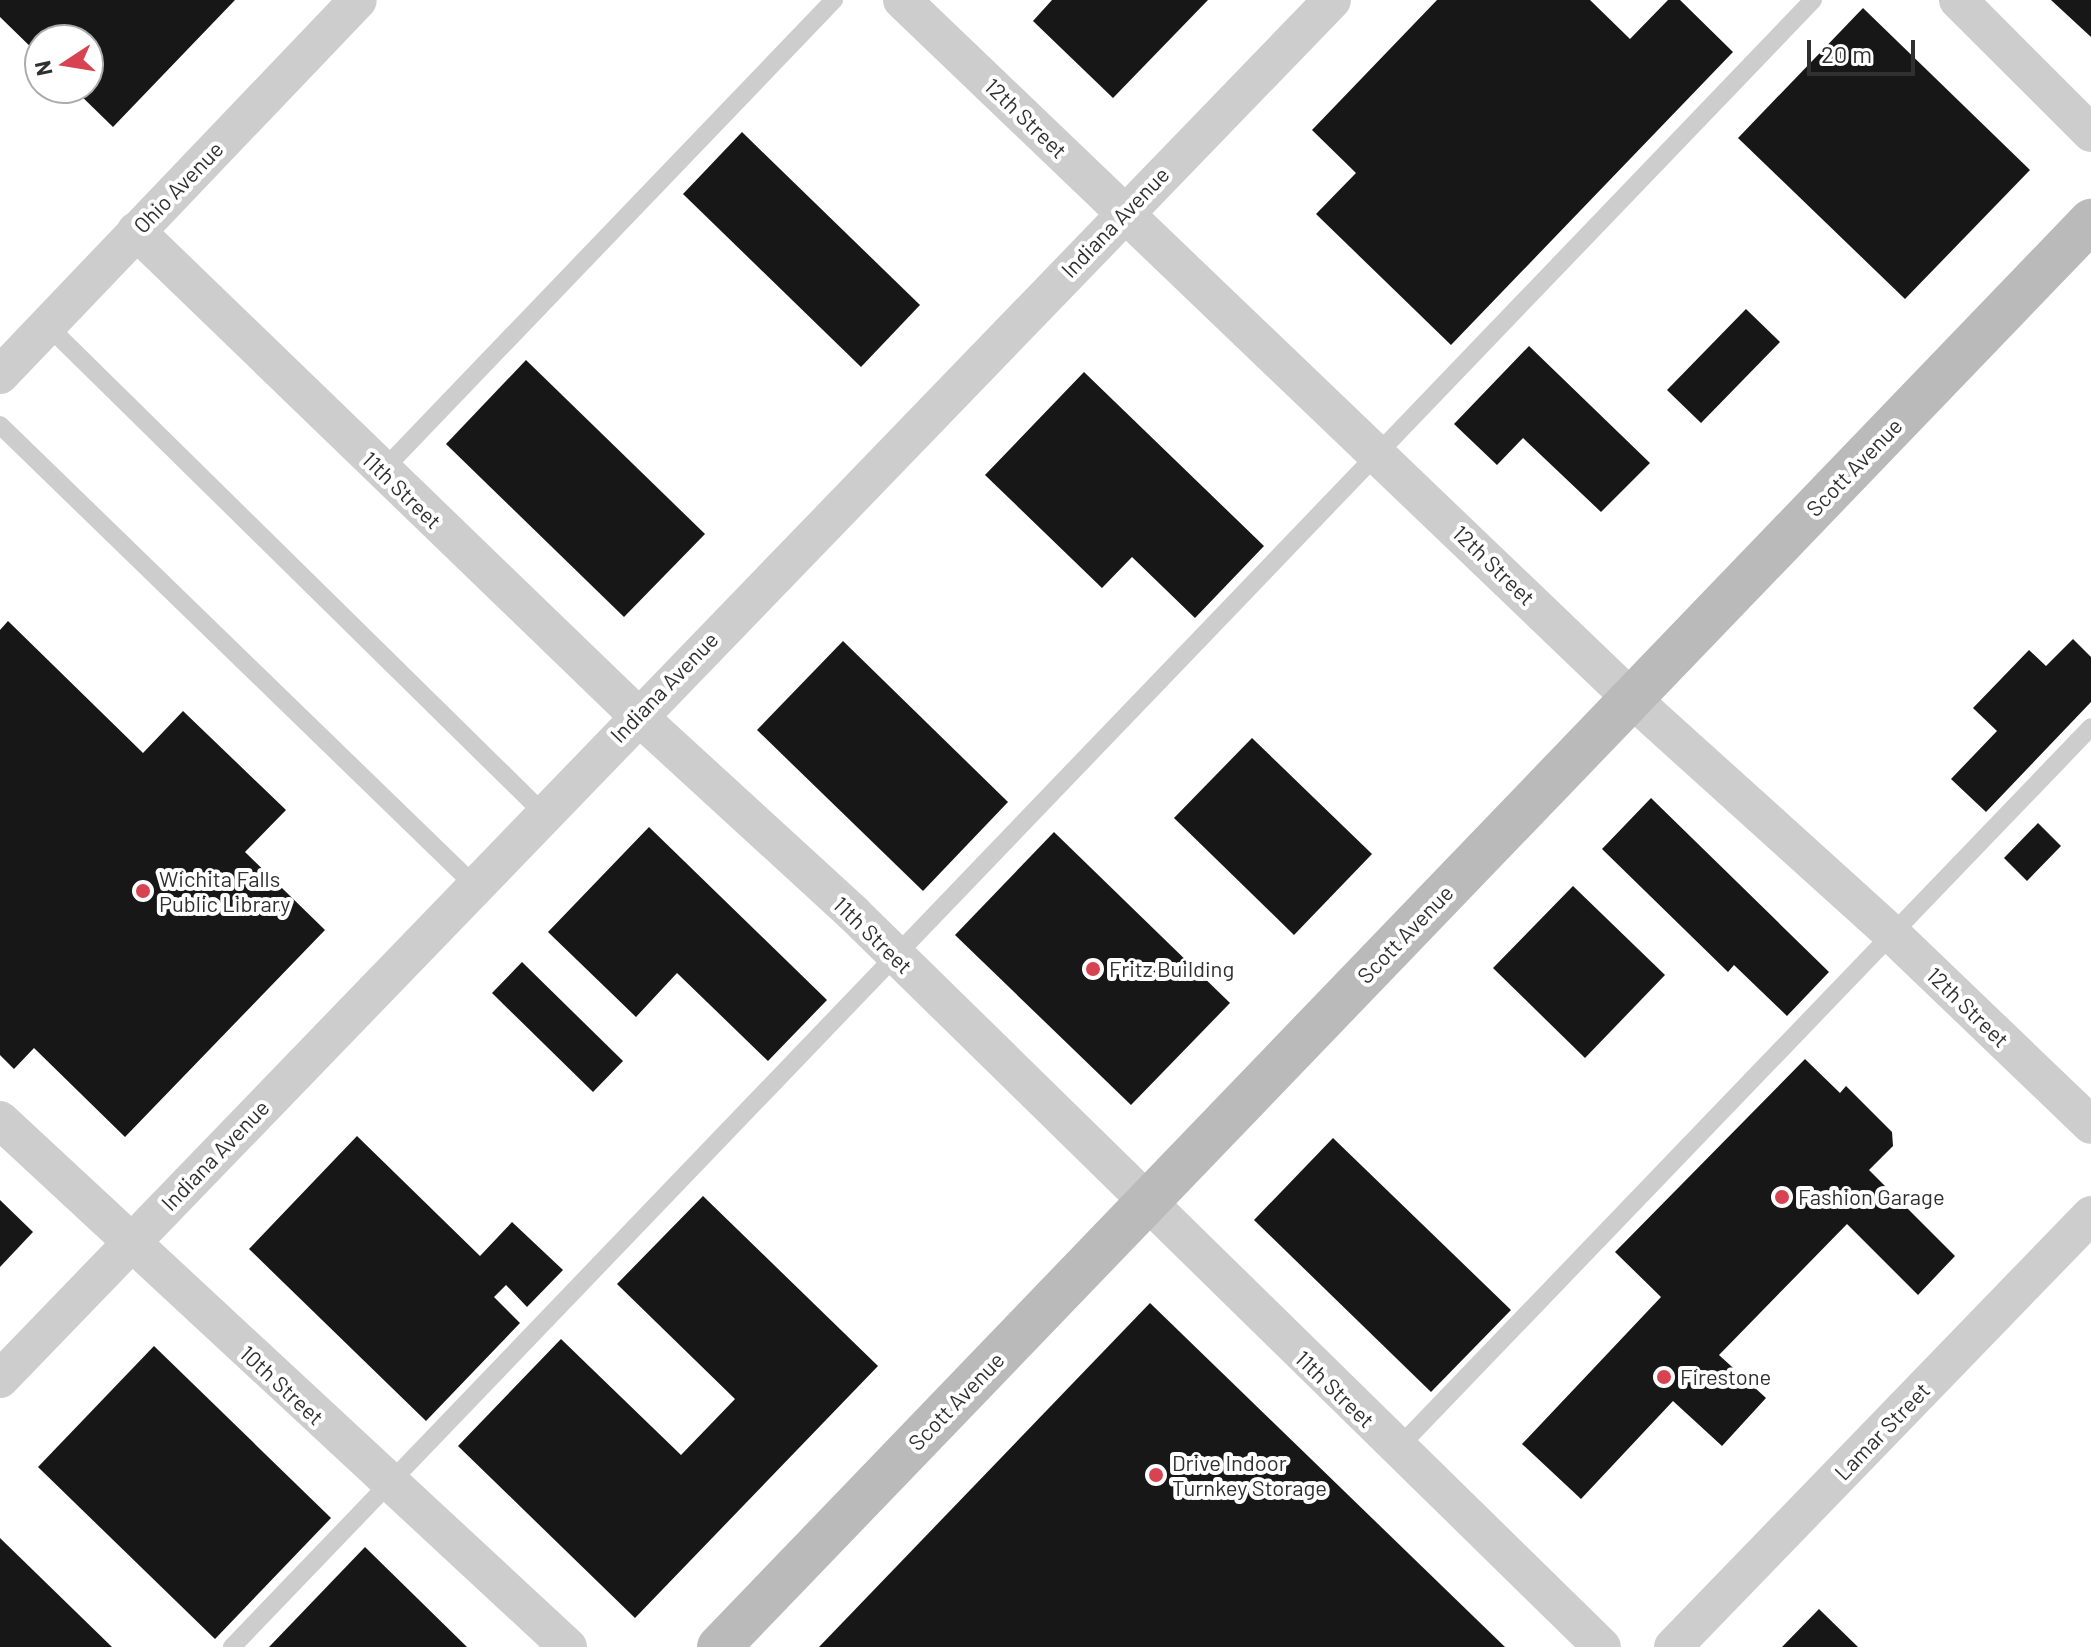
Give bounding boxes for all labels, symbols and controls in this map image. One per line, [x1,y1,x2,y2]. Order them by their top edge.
north arrow [24,24,104,104]
scale bar [1811,24,1919,74]
text: 20 m [1821,39,1872,68]
text: N [28,59,57,78]
street label: 12th Street [979,72,1073,164]
street label: Ohio Avenue [128,136,228,238]
street label: Indiana Avenue [1056,161,1174,283]
street label: Scott Avenue [1801,412,1907,522]
street label: 11th Street [357,446,447,534]
street label: 12th Street [1447,519,1541,611]
street label: Indiana Avenue [605,626,723,748]
place label: Wichita Falls Public Library [159,865,290,916]
street label: Scott Avenue [1352,879,1458,989]
marker: Wichita Falls Public Library [134,882,152,900]
street label: 11th Street [828,891,918,979]
place label: Fritz Building [1109,956,1234,982]
marker: Fritz Building [1084,960,1102,978]
street label: 12th Street [1921,961,2015,1053]
street label: Indiana Avenue [156,1094,274,1216]
place label: Fashion Garage [1798,1184,1945,1210]
marker: Fashion Garage [1773,1188,1791,1206]
street label: 10th Street [235,1340,329,1430]
street label: 11th Street [1290,1345,1380,1433]
street label: Scott Avenue [903,1346,1009,1456]
place label: Firestone [1680,1364,1771,1390]
marker: Firestone [1655,1368,1673,1386]
street label: Lamar Street [1829,1377,1935,1485]
place label: Drive Indoor Turnkey Storage [1172,1449,1327,1500]
marker: Drive Indoor Turnkey Storage [1147,1466,1165,1484]

